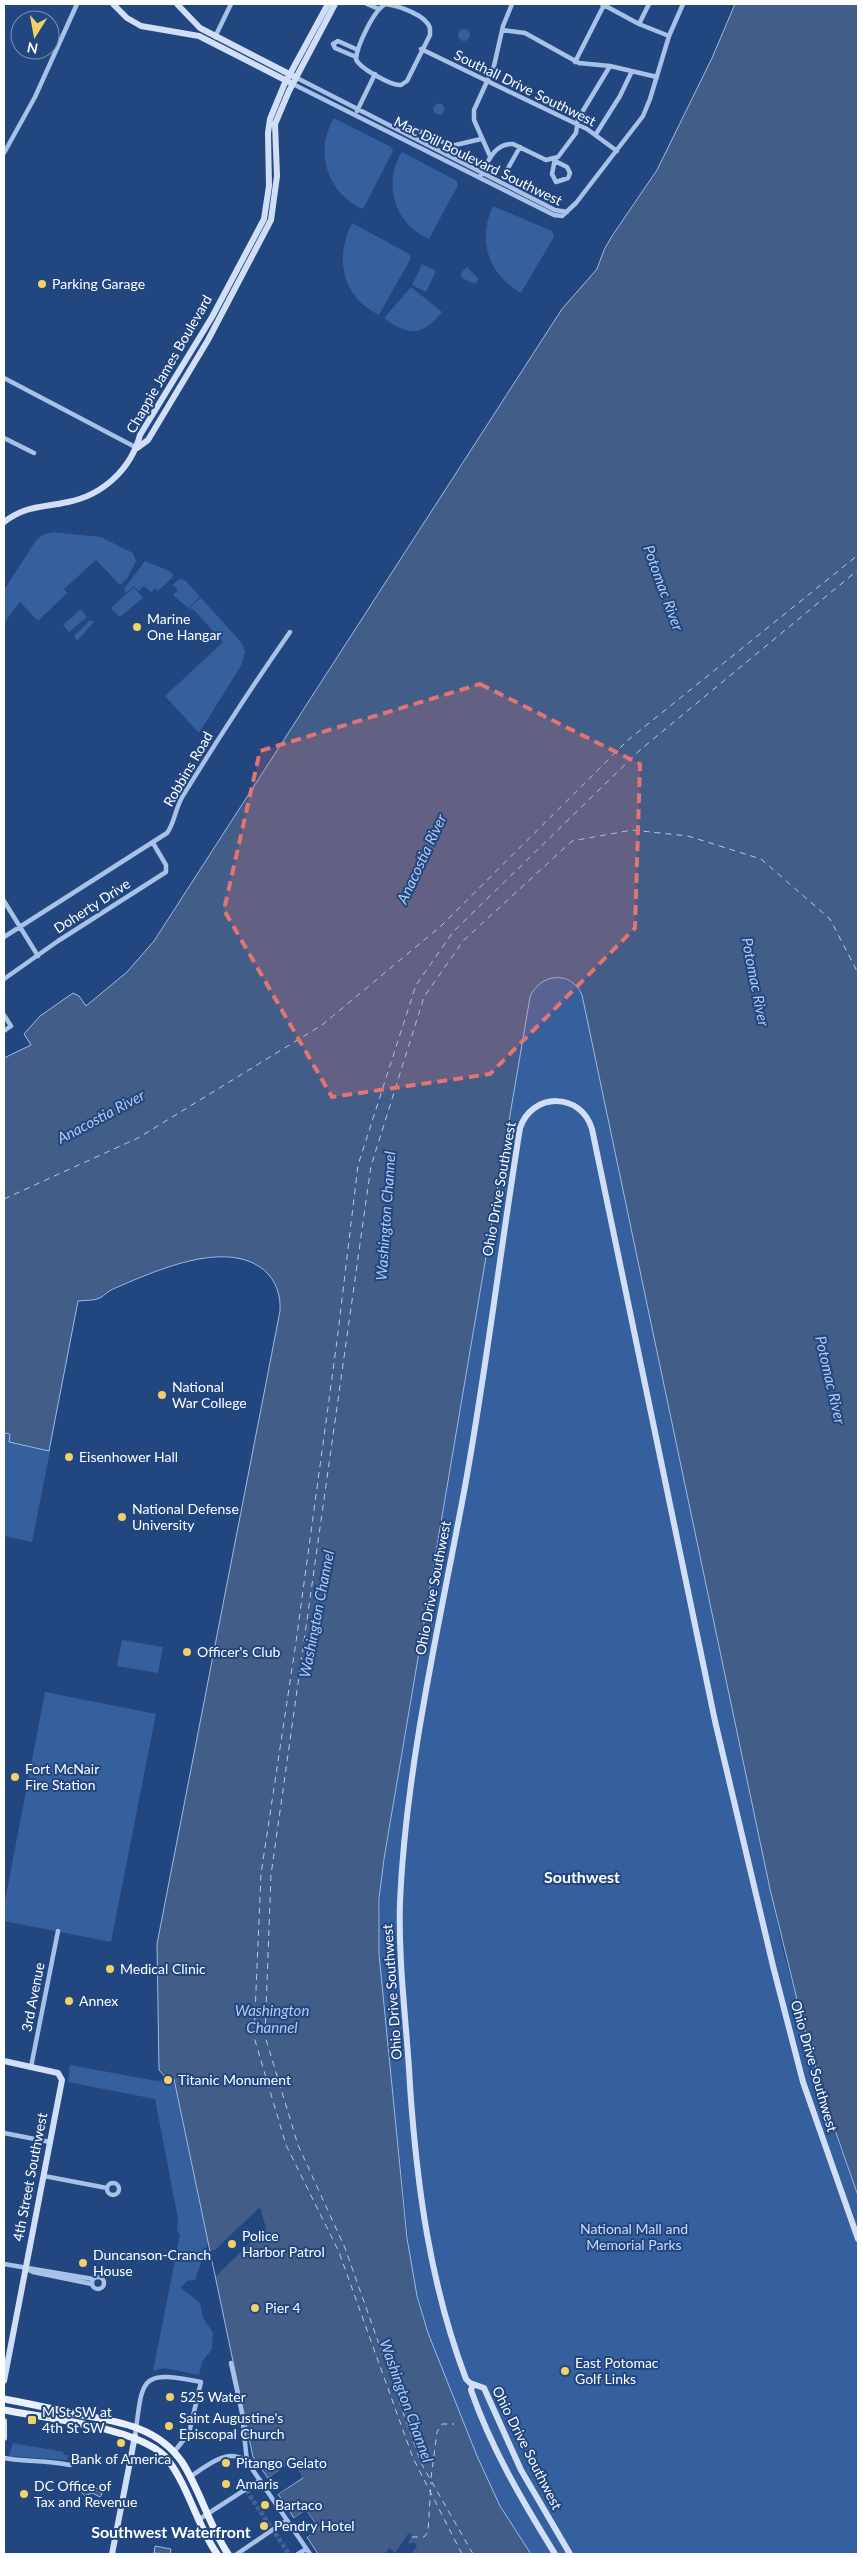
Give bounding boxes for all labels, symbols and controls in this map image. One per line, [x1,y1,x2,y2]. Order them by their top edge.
north arrow [10,10,60,60]
text: N [26,39,39,58]
street label: Southall Drive Southwest [452,46,599,129]
street label: Mac Dill Boulevard Southwest [391,112,565,209]
place label: Parking Garage [52,275,145,292]
marker: Parking Garage [36,278,48,290]
street label: Chappie James Boulevard [122,292,215,436]
water label: Potomac River [640,542,688,634]
place label: Marine One Hangar [147,610,221,643]
marker: Marine One Hangar [131,621,143,633]
street label: Robbins Road [159,728,216,809]
water label: Anacostia River [392,810,450,907]
street label: Doherty Drive [50,875,133,937]
water label: Potomac River [739,936,774,1028]
water label: Anacostia River [53,1085,148,1147]
street label: Ohio Drive Southwest [478,1120,519,1257]
water label: Washington Channel [372,1150,399,1281]
water label: Potomac River [812,1334,850,1426]
place label: National War College [172,1378,247,1411]
marker: National War College [156,1389,168,1401]
place label: Eisenhower Hall [79,1448,178,1465]
marker: Eisenhower Hall [63,1451,75,1463]
place label: National Defense University [132,1500,239,1533]
marker: National Defense University [116,1511,128,1523]
street label: Ohio Drive Southwest [411,1519,454,1656]
water label: Washington Channel [295,1548,337,1679]
place label: Officer's Club [197,1643,280,1660]
marker: Officer's Club [181,1646,193,1658]
place label: Fort McNair Fire Station [25,1760,99,1793]
marker: Fort McNair Fire Station [9,1771,21,1783]
district label: Southwest [544,1867,620,1886]
street label: Ohio Drive Southwest [378,1924,405,2061]
place label: Medical Clinic [120,1960,206,1977]
street label: 3rd Avenue [17,1961,48,2033]
marker: Medical Clinic [104,1963,116,1975]
place label: Annex [79,1992,118,2009]
marker: Annex [63,1995,75,2007]
street label: Ohio Drive Southwest [788,1998,841,2134]
water label: Washington Channel [235,2001,309,2036]
place label: Titanic Monument [178,2071,291,2088]
marker: Titanic Monument [162,2074,174,2086]
street label: 4th Street Southwest [9,2111,50,2243]
park label: National Mall and Memorial Parks [580,2220,688,2253]
place label: Police Harbor Patrol [242,2227,325,2260]
marker: Police Harbor Patrol [226,2238,238,2250]
place label: Duncanson-Cranch House [93,2246,211,2279]
marker: Duncanson-Cranch House [77,2257,89,2269]
place label: Pier 4 [265,2299,301,2316]
marker: Pier 4 [249,2302,261,2314]
water label: Washington Channel [376,2337,438,2465]
place label: East Potomac Golf Links [575,2354,659,2387]
marker: East Potomac Golf Links [559,2365,571,2377]
street label: Ohio Drive Southwest [489,2383,566,2512]
place label: 525 Water [180,2388,246,2405]
marker: 525 Water [164,2391,176,2403]
place label: M St SW at 4th St SW [42,2403,112,2436]
place label: Saint Augustine's Episcopal Church [179,2409,285,2442]
marker: M St SW at 4th St SW [26,2414,38,2426]
marker: Saint Augustine's Episcopal Church [163,2420,175,2432]
marker: Bank of America [115,2437,127,2449]
place label: Bank of America [71,2450,171,2467]
place label: Pitango Gelato [236,2454,327,2471]
marker: Pitango Gelato [220,2457,232,2469]
place label: Amaris [236,2475,278,2492]
place label: DC Office of Tax and Revenue [34,2477,137,2510]
marker: Amaris [220,2478,232,2490]
marker: DC Office of Tax and Revenue [18,2488,30,2500]
place label: Bartaco [275,2496,323,2513]
marker: Bartaco [259,2499,271,2511]
place label: Pendry Hotel [274,2517,355,2534]
marker: Pendry Hotel [258,2520,270,2532]
district label: Southwest Waterfront [91,2522,251,2541]

